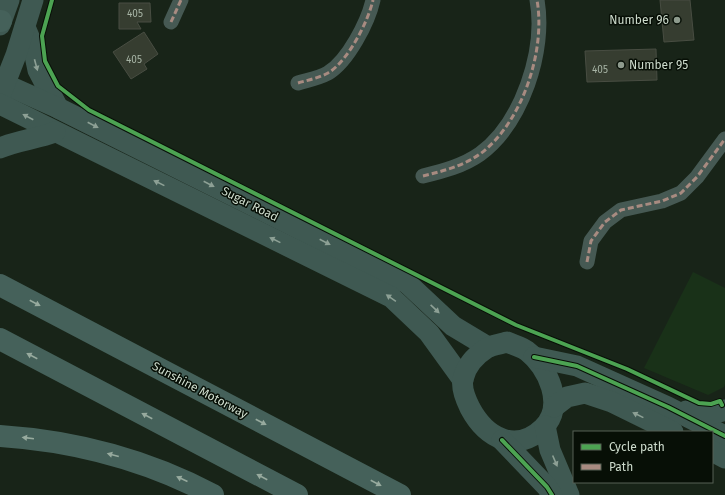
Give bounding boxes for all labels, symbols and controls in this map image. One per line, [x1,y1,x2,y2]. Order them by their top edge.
house number: 405 [127,8,143,20]
place label: Number 96 [609,13,669,27]
marker: Number 96 [672,15,682,25]
house number: 405 [126,54,142,66]
place label: Number 95 [629,58,688,72]
one-way arrow [33,59,39,71]
marker: Number 95 [616,60,626,70]
house number: 405 [592,64,608,76]
one-way arrow [22,114,33,120]
one-way arrow [87,122,98,128]
one-way arrow [153,180,164,186]
one-way arrow [203,180,215,187]
street label: Sugar Road [219,184,281,224]
one-way arrow [270,237,281,243]
one-way arrow [319,239,331,245]
one-way arrow [386,294,397,302]
one-way arrow [29,300,40,306]
one-way arrow [430,304,440,314]
one-way arrow [27,353,38,359]
street label: Sunshine Motorway [150,359,250,421]
one-way arrow [632,412,644,418]
one-way arrow [142,413,153,419]
one-way arrow [255,419,267,425]
legend [573,431,713,483]
one-way arrow [22,435,34,441]
text: Cycle path [609,440,665,454]
one-way arrow [107,452,119,458]
one-way arrow [552,456,558,468]
text: Path [609,460,633,474]
one-way arrow [257,474,268,480]
one-way arrow [176,476,188,483]
one-way arrow [370,479,382,486]

